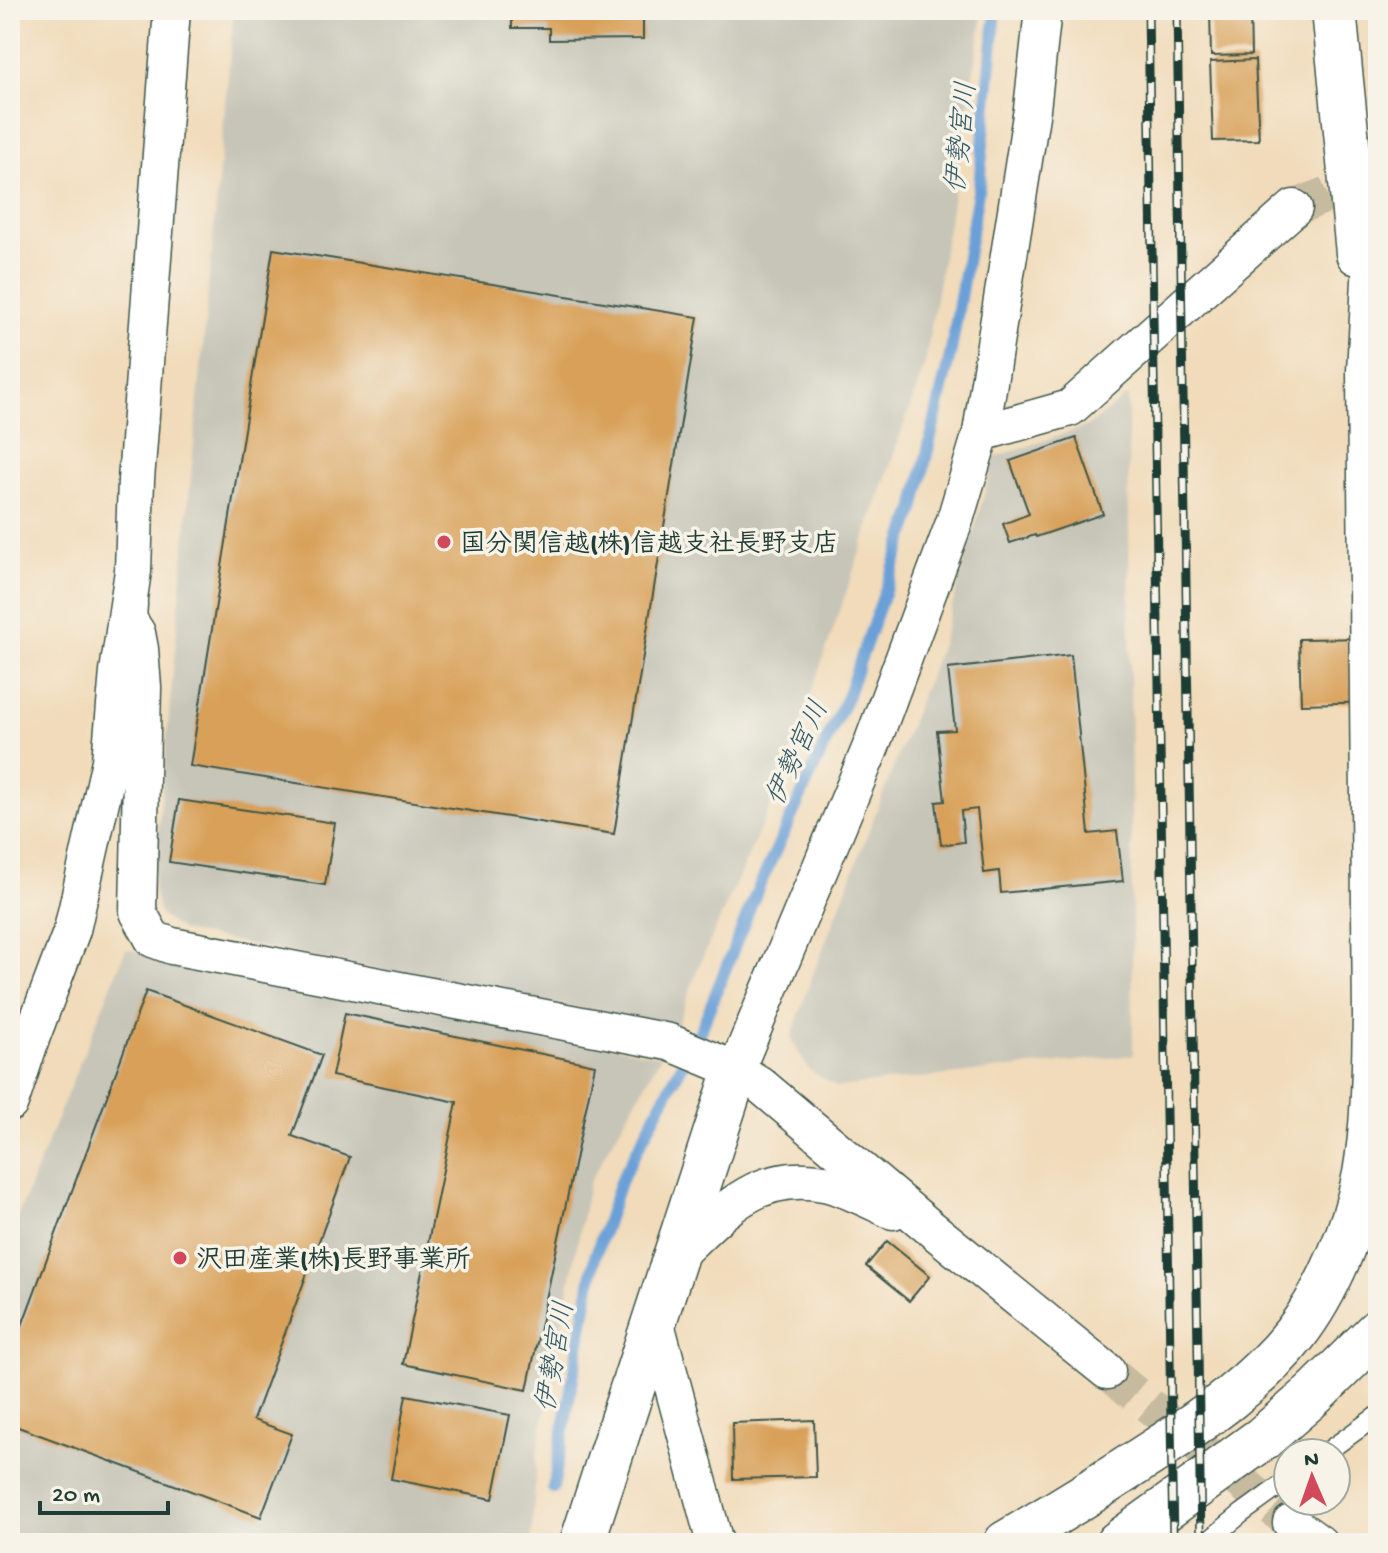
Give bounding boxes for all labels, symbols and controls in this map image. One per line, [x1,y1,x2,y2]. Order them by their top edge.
water label: 伊勢宮川 [940,80,986,195]
place label: 国分関信越(株)信越支社長野支店 [460,529,839,562]
marker: 国分関信越(株)信越支社長野支店 [435,533,453,551]
water label: 伊勢宮川 [760,696,838,812]
place label: 沢田産業(株)長野事業所 [196,1245,471,1278]
marker: 沢田産業(株)長野事業所 [171,1249,189,1267]
water label: 伊勢宮川 [530,1299,583,1415]
north arrow [1272,1437,1352,1517]
text: N [1304,1448,1319,1474]
scale bar [40,1465,168,1515]
text: 20 m [52,1482,100,1511]

